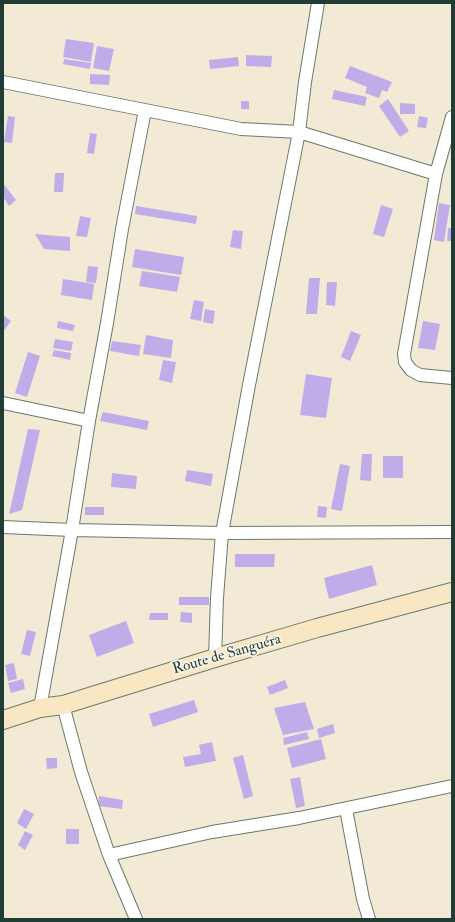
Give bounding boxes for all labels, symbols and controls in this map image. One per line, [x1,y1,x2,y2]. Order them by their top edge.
street label: Route de Sanguéra [171,631,283,679]

